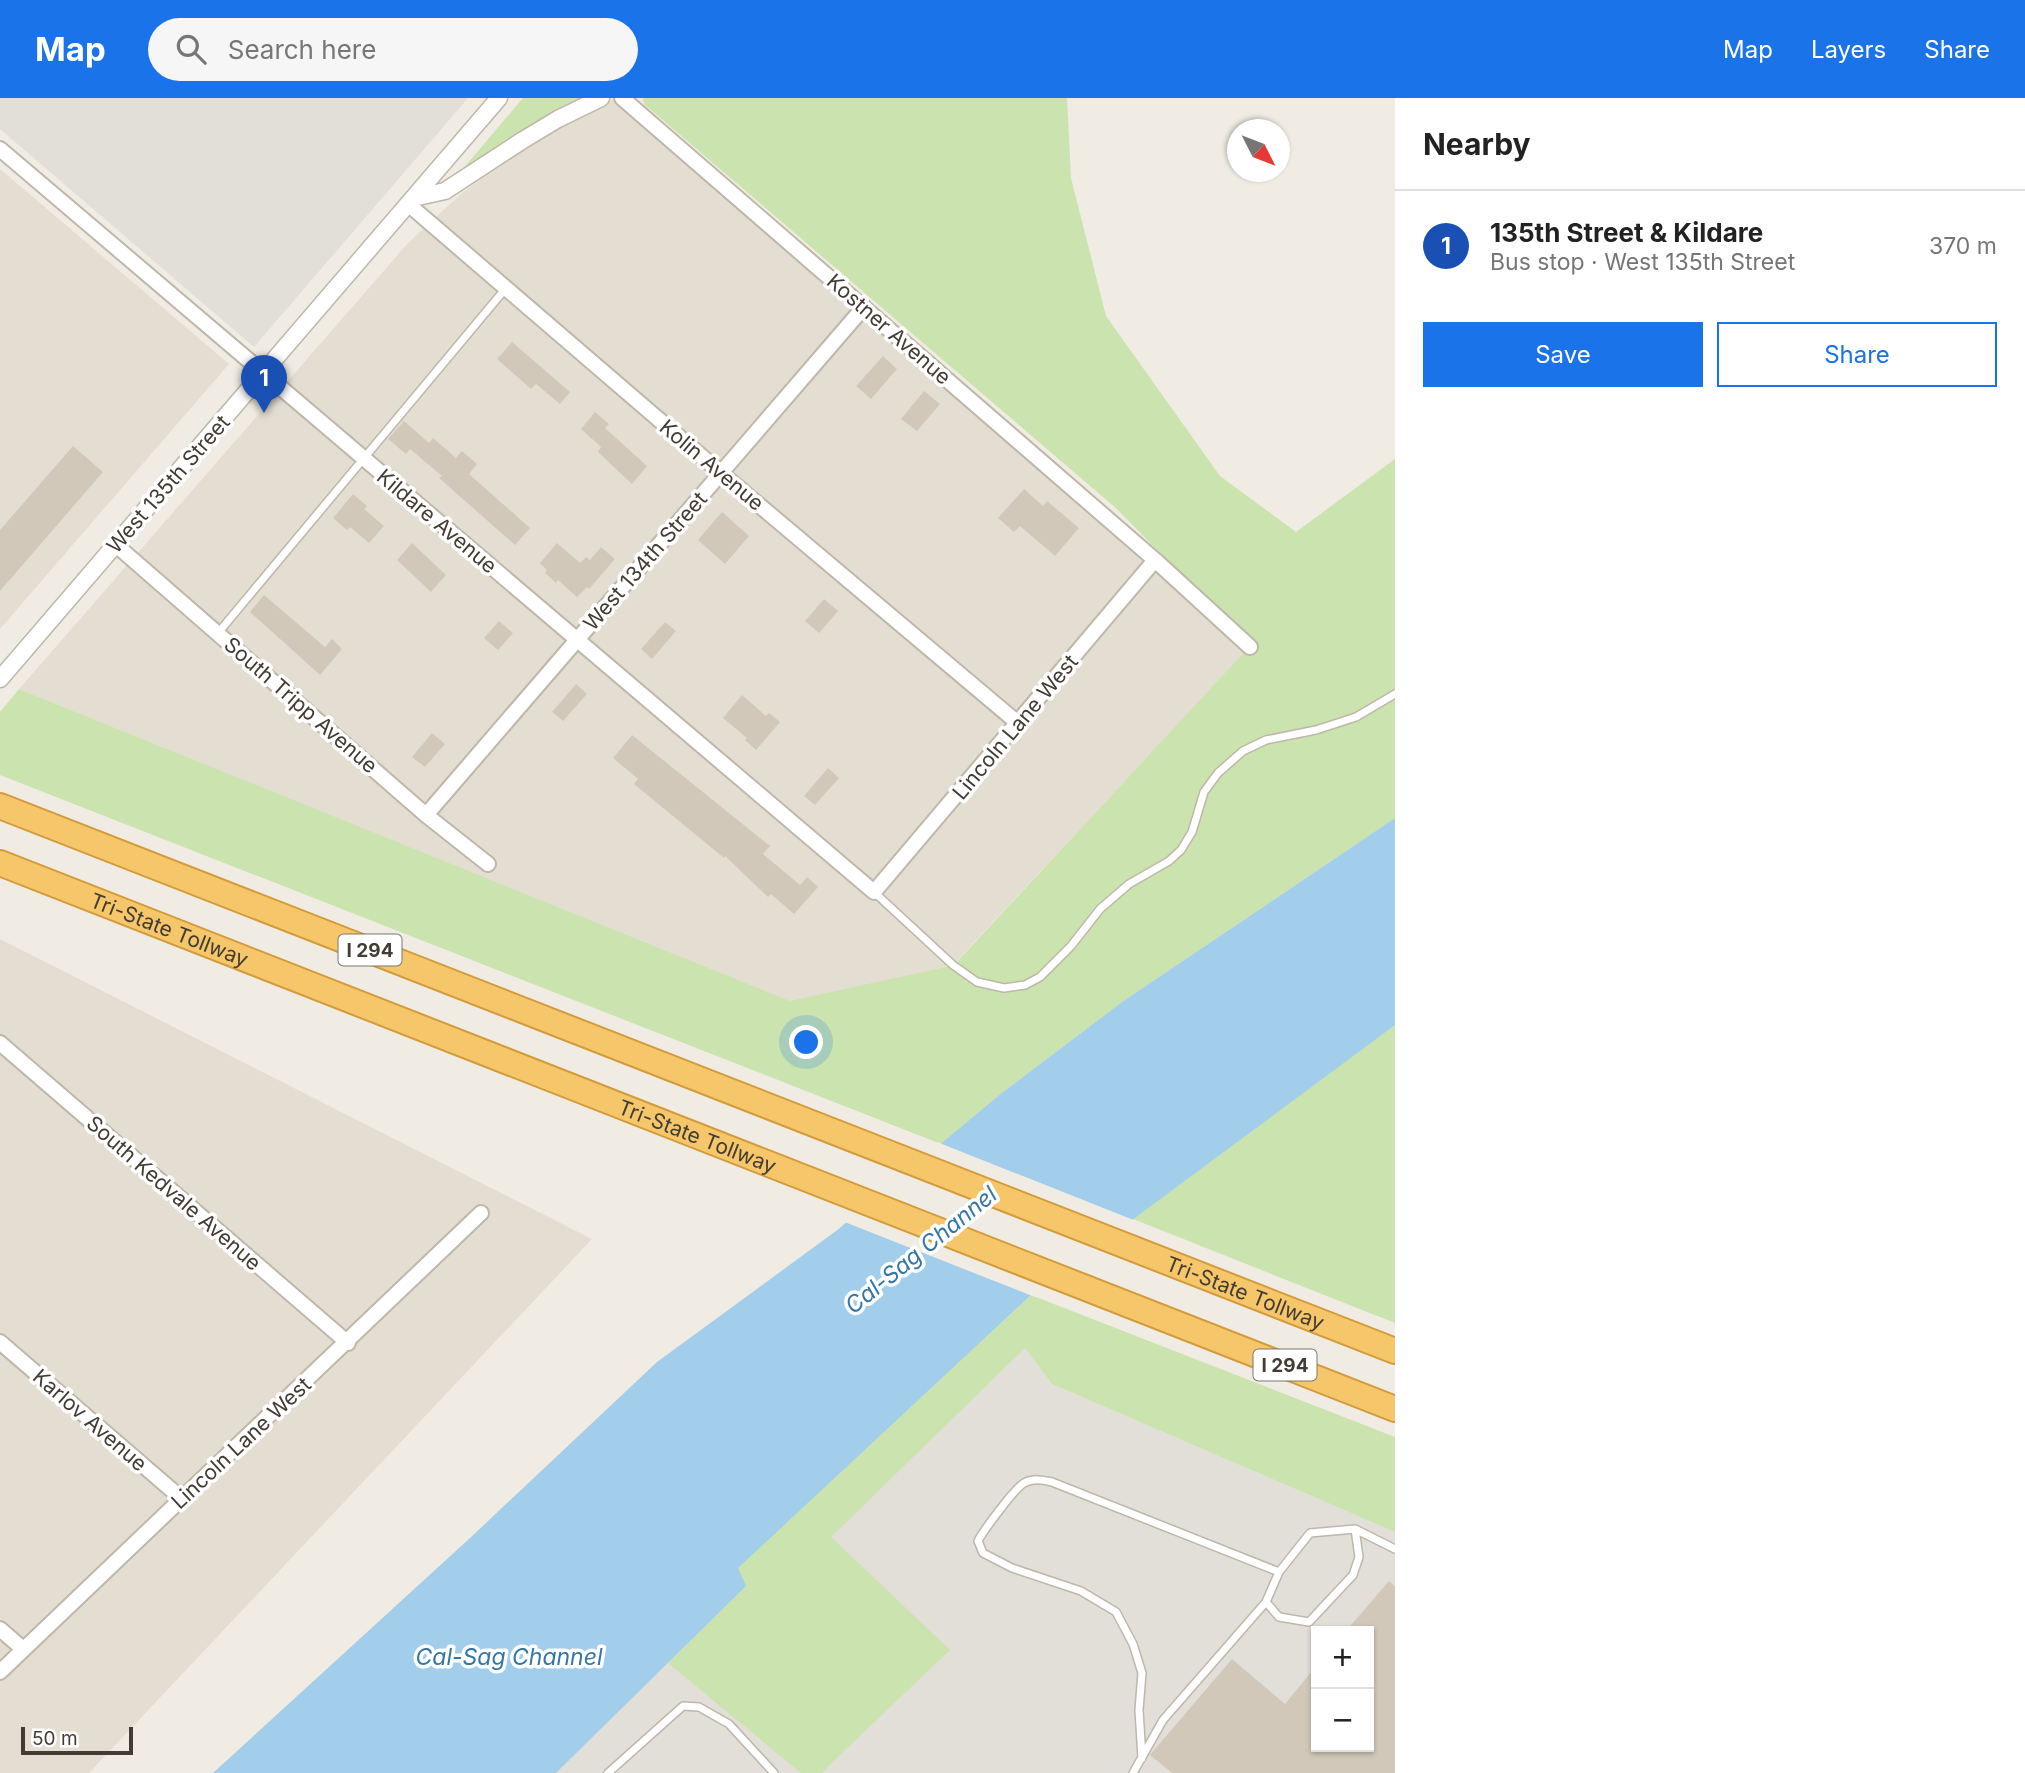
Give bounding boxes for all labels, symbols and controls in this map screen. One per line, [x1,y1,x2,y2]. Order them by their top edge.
search box [148,18,638,81]
text: Map [35,29,106,69]
icon: search [172,30,210,68]
text: Search here [228,34,376,65]
text: Map [1723,35,1773,64]
text: Layers [1811,35,1886,64]
text: Share [1924,35,1990,64]
north arrow [1227,119,1290,182]
text: Nearby [1423,126,1531,162]
text: 135th Street & Kildare [1490,217,1763,248]
text: 1 [1441,232,1451,260]
text: 370 m [1929,232,1997,260]
text: Bus stop · West 135th Street [1490,248,1795,276]
street label: Kostner Avenue [822,268,956,390]
button: Save [1423,322,1703,387]
button: Share [1717,322,1997,387]
pin: 1 [241,355,287,413]
street label: West 135th Street [101,410,235,558]
street label: Kolin Avenue [655,414,769,516]
street label: Kildare Avenue [372,464,502,578]
street label: West 134th Street [578,487,712,635]
street label: South Tripp Avenue [219,632,383,778]
street label: Lincoln Lane West [947,649,1083,805]
street label: Tri-State Tollway [87,887,252,972]
road number: I 294 [338,934,402,965]
your location [789,1025,823,1059]
street label: Tri-State Tollway [615,1094,780,1178]
street label: South Kedvale Avenue [82,1111,266,1275]
water label: Cal-Sag Channel [840,1180,1003,1320]
street label: Tri-State Tollway [1163,1250,1328,1335]
road number: I 294 [1254,1350,1316,1380]
street label: Karlov Avenue [28,1364,152,1476]
street label: Lincoln Lane West [166,1372,316,1514]
map controls [1311,1626,1374,1752]
button: + [1311,1626,1374,1689]
water label: Cal-Sag Channel [415,1643,603,1671]
button: − [1311,1689,1374,1752]
scale bar [21,1724,133,1756]
text: 50 m [32,1727,78,1750]

